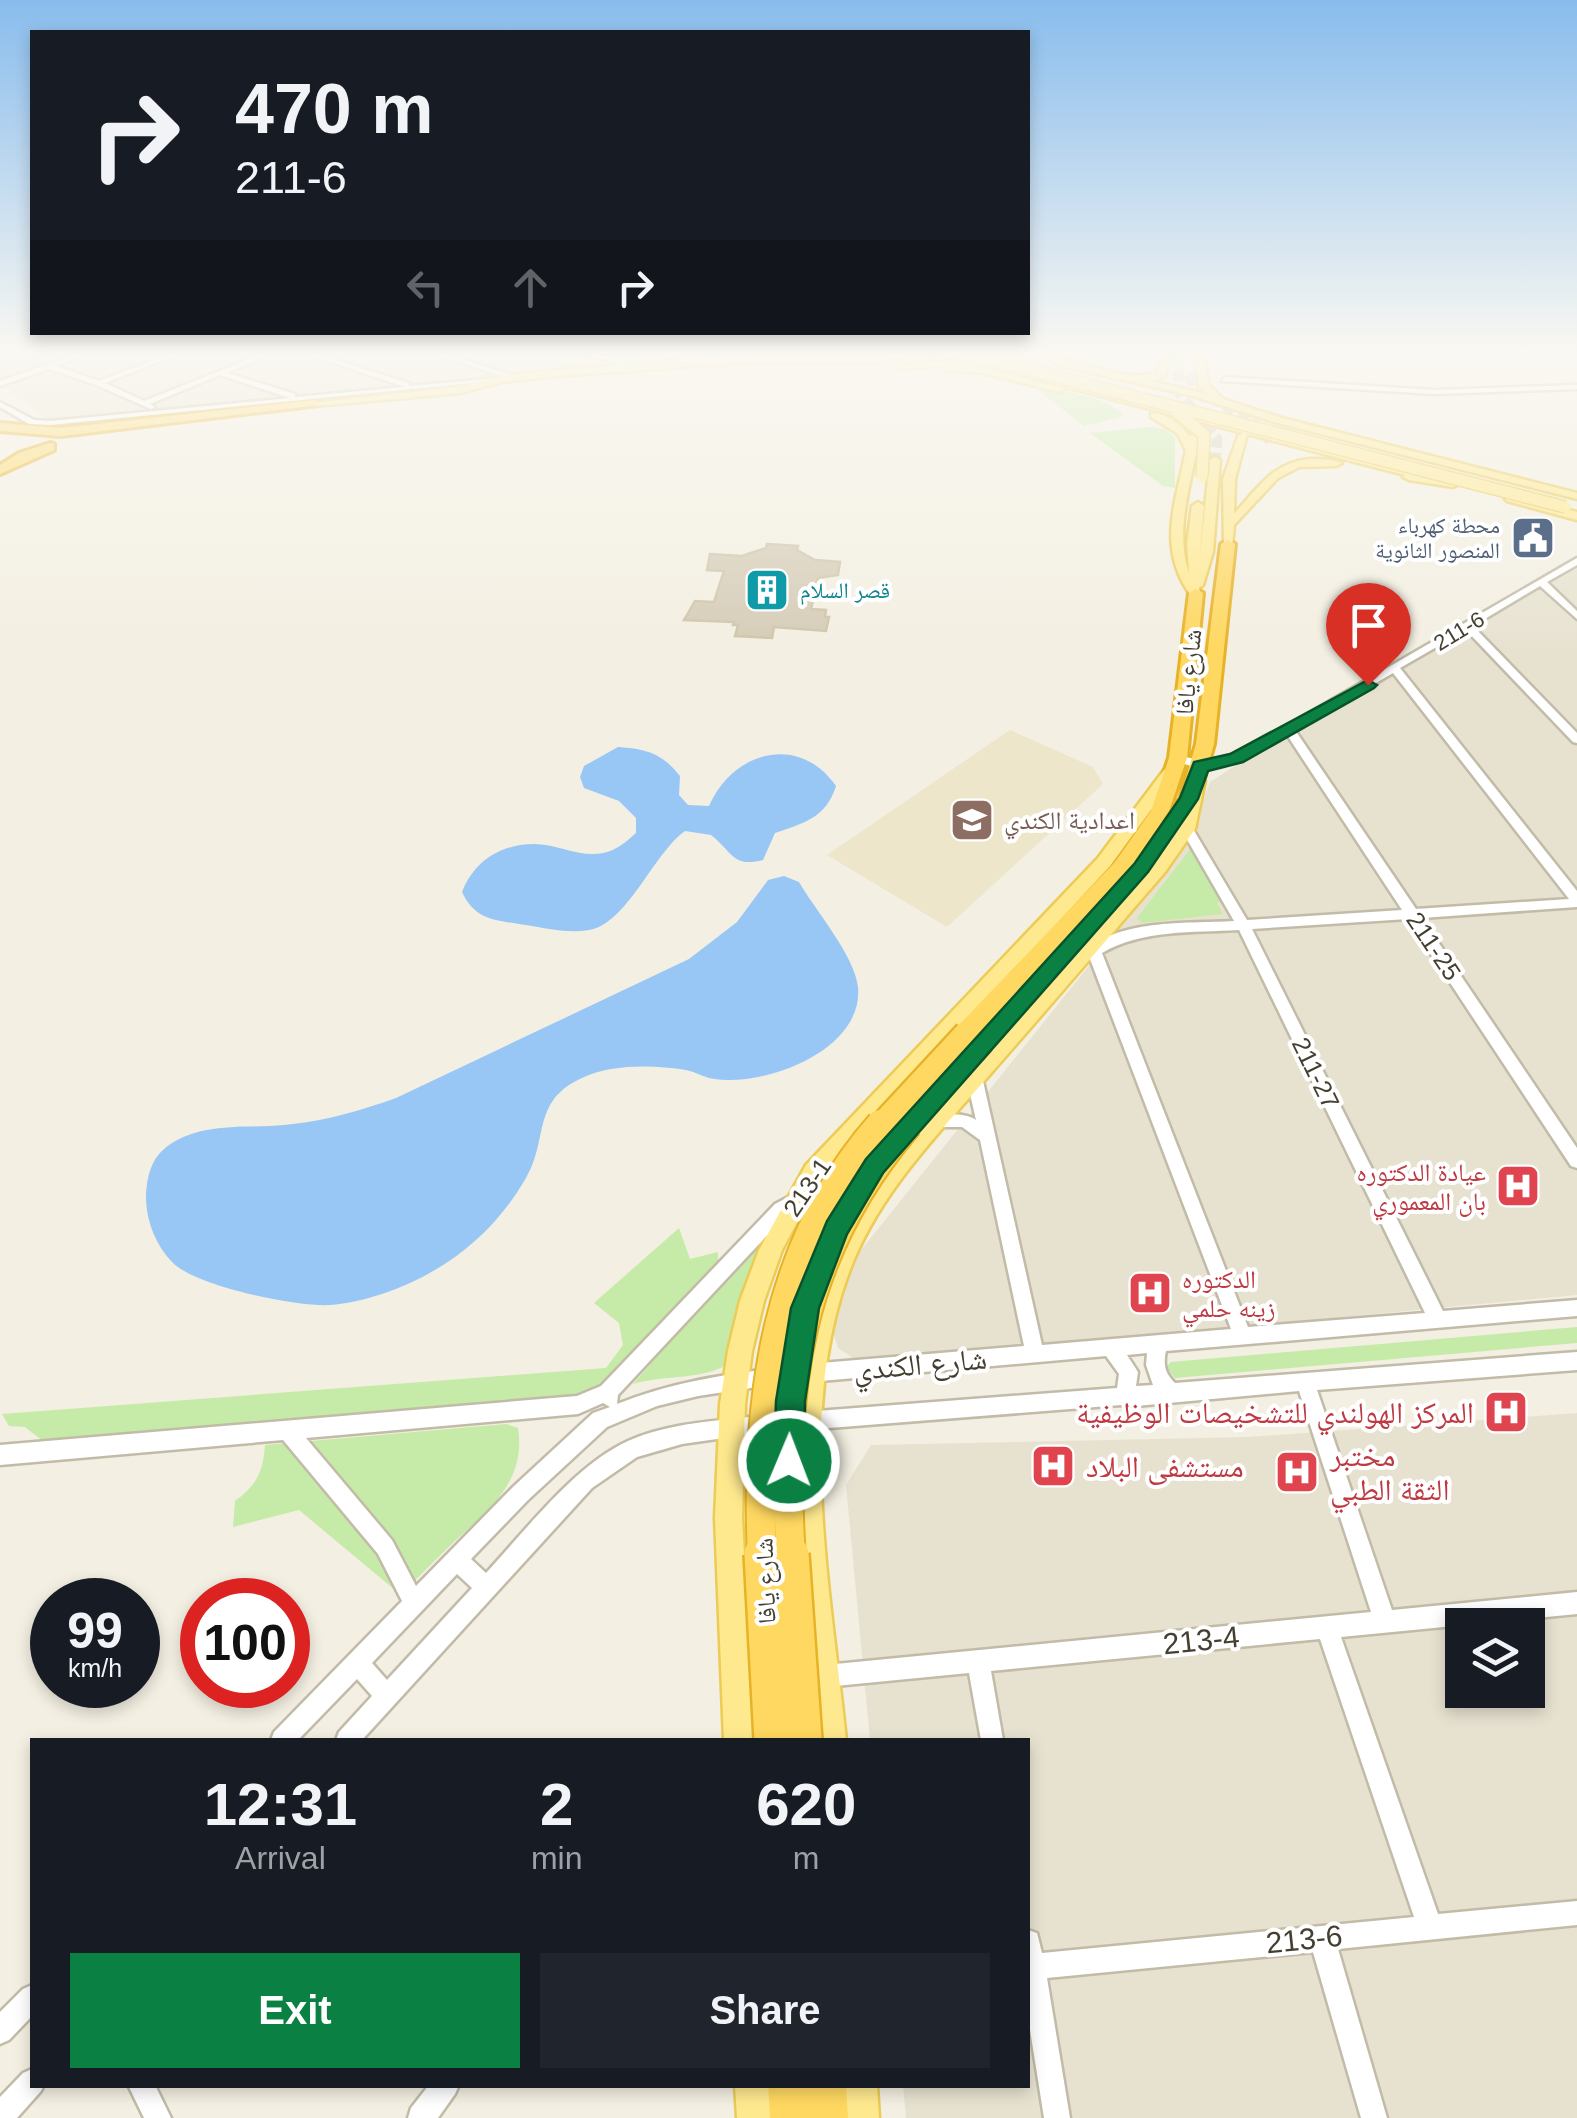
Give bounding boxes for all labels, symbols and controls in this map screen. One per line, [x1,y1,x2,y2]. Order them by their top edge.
icon: right [70,70,200,200]
text: 470 m [235,70,433,148]
text: 211-6 [235,152,347,203]
icon: left [398,260,453,315]
icon: ahead [503,260,558,315]
icon: right [608,260,663,315]
place label: محطة كهرباء المنصور الثانوية [1375,513,1500,563]
public building icon: محطة كهرباء المنصور الثانوية [1510,515,1556,561]
building icon: قصر السلام [744,567,790,613]
place label: قصر السلام [800,578,890,605]
pin [1326,583,1411,686]
icon: arrive [1341,598,1396,653]
street label: 211-6 [1429,606,1489,656]
street label: شارع يافا [1170,628,1208,717]
school or university icon: اعدادية الكندي [949,797,995,843]
place label: اعدادية الكندي [1004,806,1135,840]
street label: 211-25 [1401,907,1467,985]
street label: 211-27 [1287,1033,1345,1113]
street label: 213-1 [778,1153,836,1221]
place label: عيادة الدكتوره بان المعموري [1357,1158,1486,1221]
hospital icon: عيادة الدكتوره بان المعموري [1495,1163,1541,1209]
place label: الدكتوره زينه حلمي [1182,1265,1275,1328]
hospital icon: الدكتوره زينه حلمي [1127,1270,1173,1316]
street label: شارع الكندي [852,1342,989,1394]
hospital icon: المركز الهولندي للتشخيصات الوظيفية [1483,1389,1529,1435]
place label: المركز الهولندي للتشخيصات الوظيفية [1076,1396,1474,1436]
position arrow [737,1409,841,1513]
place label: مختبر الثقة الطبي [1329,1439,1450,1513]
hospital icon: مستشفى البلاد [1030,1443,1076,1489]
hospital icon: مختبر الثقة الطبي [1274,1449,1320,1495]
place label: مستشفى البلاد [1086,1450,1244,1485]
street label: شارع يافا [750,1537,782,1625]
speed limit sign: 100 [180,1578,310,1708]
text: 99 [67,1603,123,1659]
map controls [1445,1608,1545,1708]
button: layers [1445,1608,1545,1708]
street label: 213-4 [1161,1620,1241,1660]
text: km/h [68,1654,122,1682]
text: 12:31 [204,1771,357,1838]
text: 2 [540,1771,573,1838]
text: 620 [756,1771,856,1838]
text: Arrival [235,1840,326,1876]
text: min [531,1840,582,1876]
text: m [793,1840,820,1876]
street label: 213-6 [1264,1919,1344,1959]
button: Exit [70,1953,520,2068]
button: Share [540,1953,990,2068]

